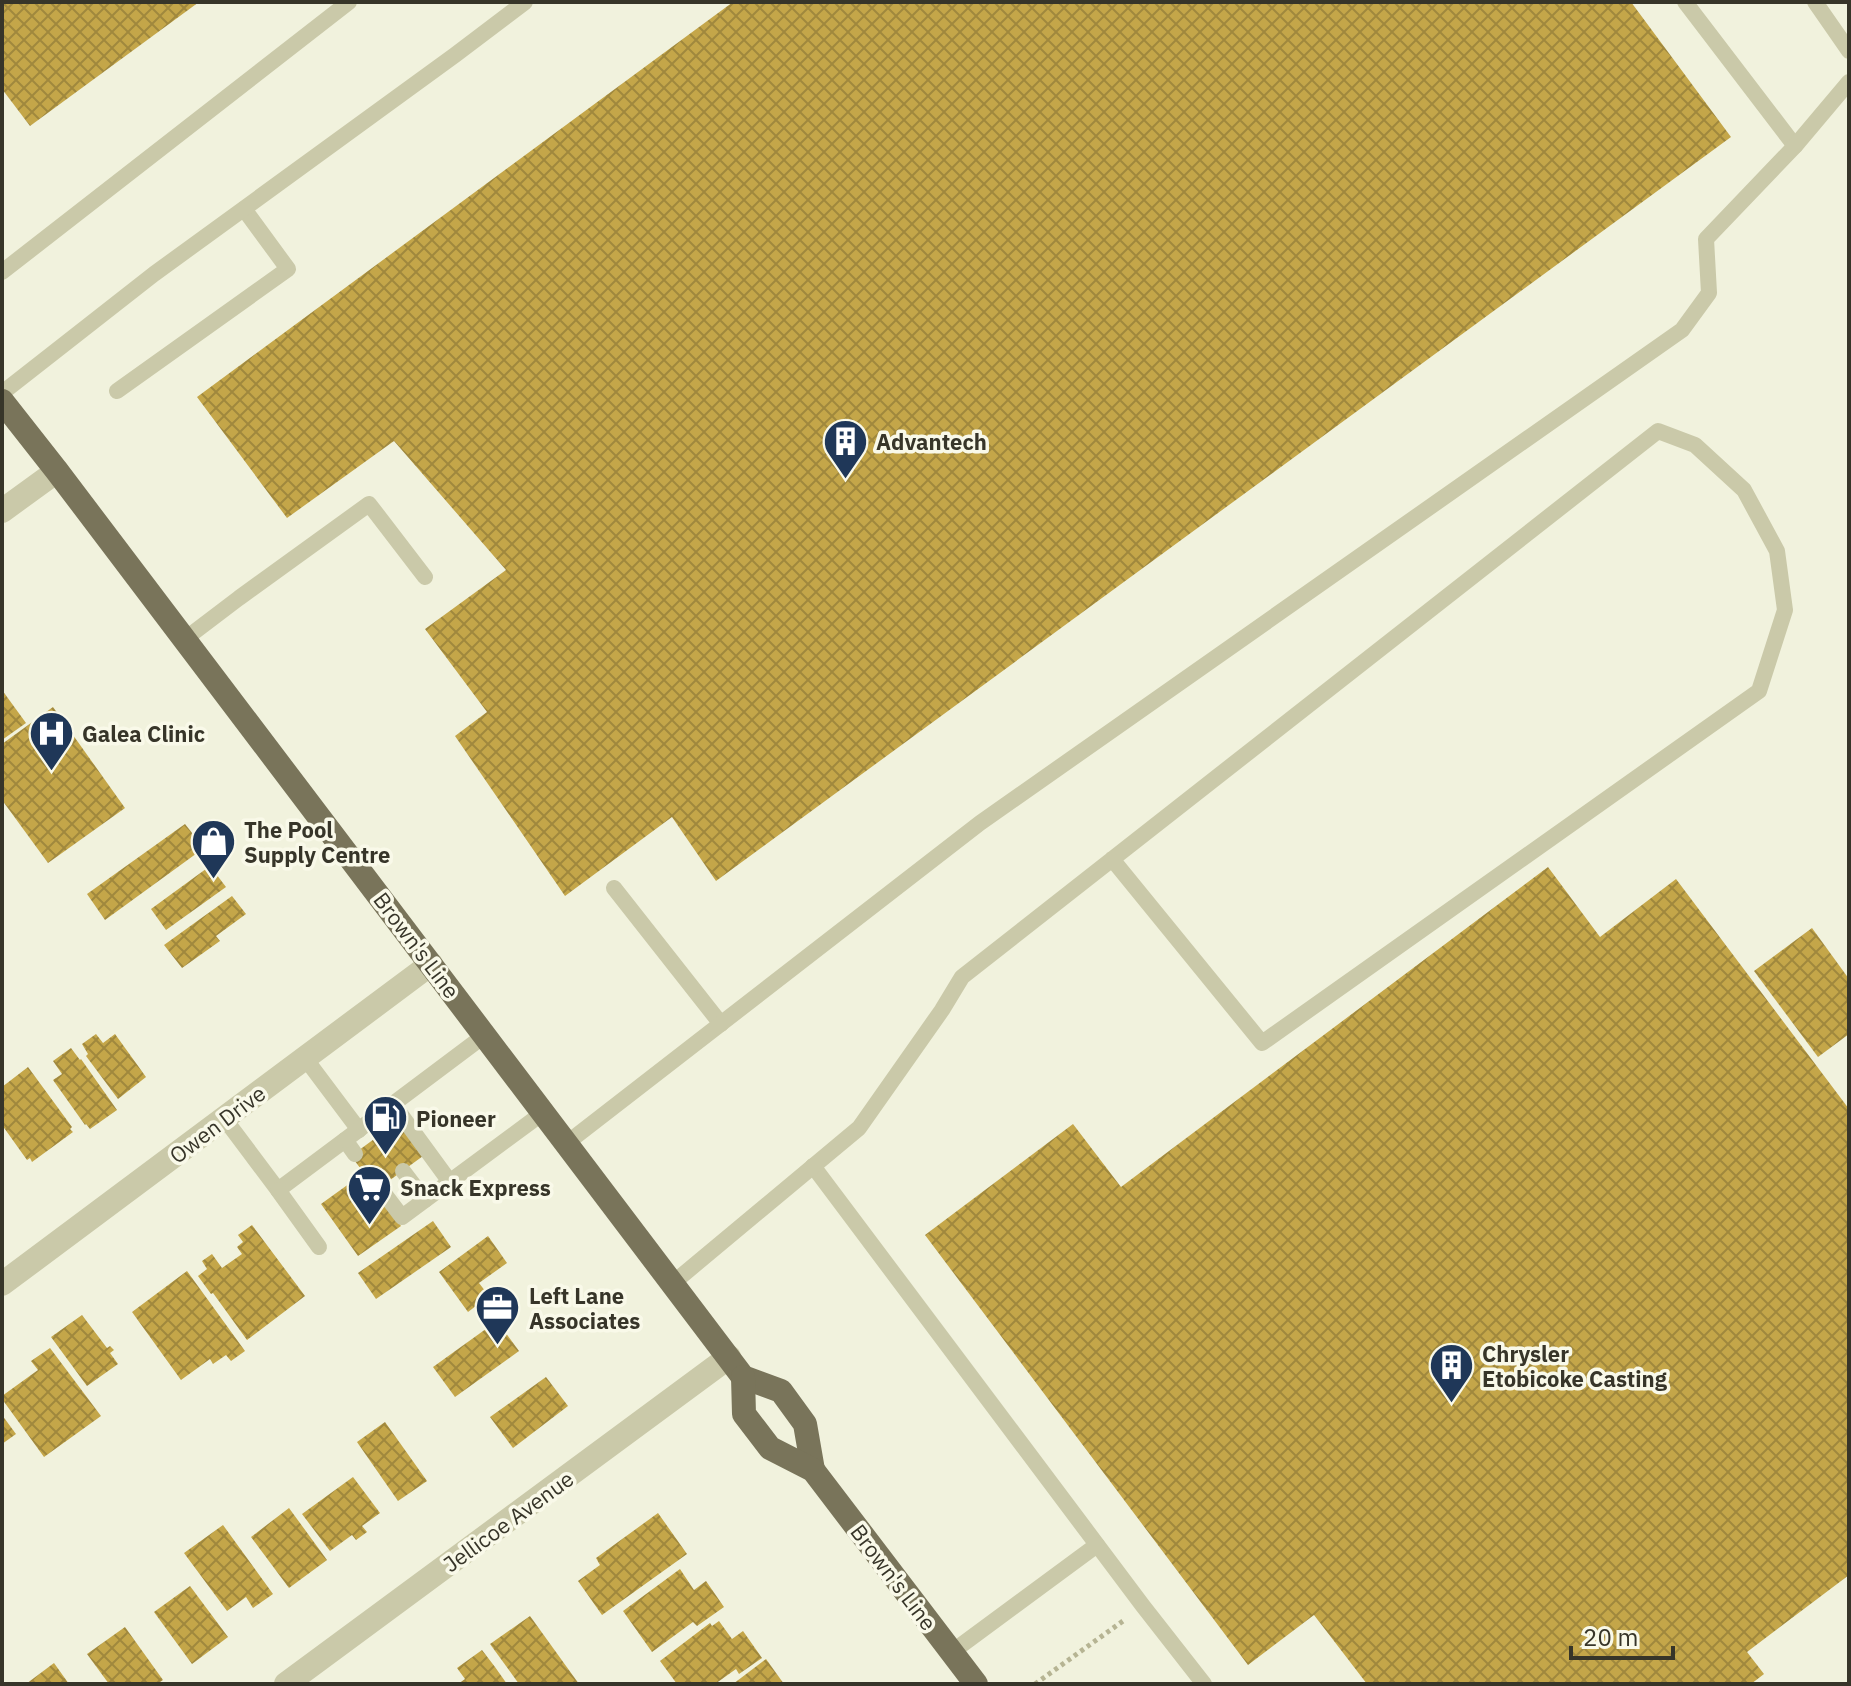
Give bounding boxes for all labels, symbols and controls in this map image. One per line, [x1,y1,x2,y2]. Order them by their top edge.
building icon: Advantech [821,417,869,480]
place label: Advantech [876,427,987,456]
hospital icon: Galea Clinic [27,709,75,772]
place label: Galea Clinic [82,719,205,748]
place label: The Pool Supply Centre [244,815,390,869]
shop icon: The Pool Supply Centre [189,818,237,881]
street label: Brown's Line [368,886,466,1004]
street label: Owen Drive [163,1078,271,1170]
fuel station icon: Pioneer [361,1094,409,1157]
place label: Pioneer [416,1104,496,1133]
supermarket icon: Snack Express [345,1163,393,1226]
place label: Snack Express [400,1173,551,1202]
place label: Left Lane Associates [529,1281,640,1335]
office icon: Left Lane Associates [474,1284,522,1347]
place label: Chrysler Etobicoke Casting [1482,1339,1668,1393]
building icon: Chrysler Etobicoke Casting [1427,1342,1475,1405]
street label: Jellicoe Avenue [437,1464,579,1578]
street label: Brown's Line [845,1518,943,1636]
scale bar [1571,1610,1673,1660]
text: 20 m [1583,1621,1638,1653]

